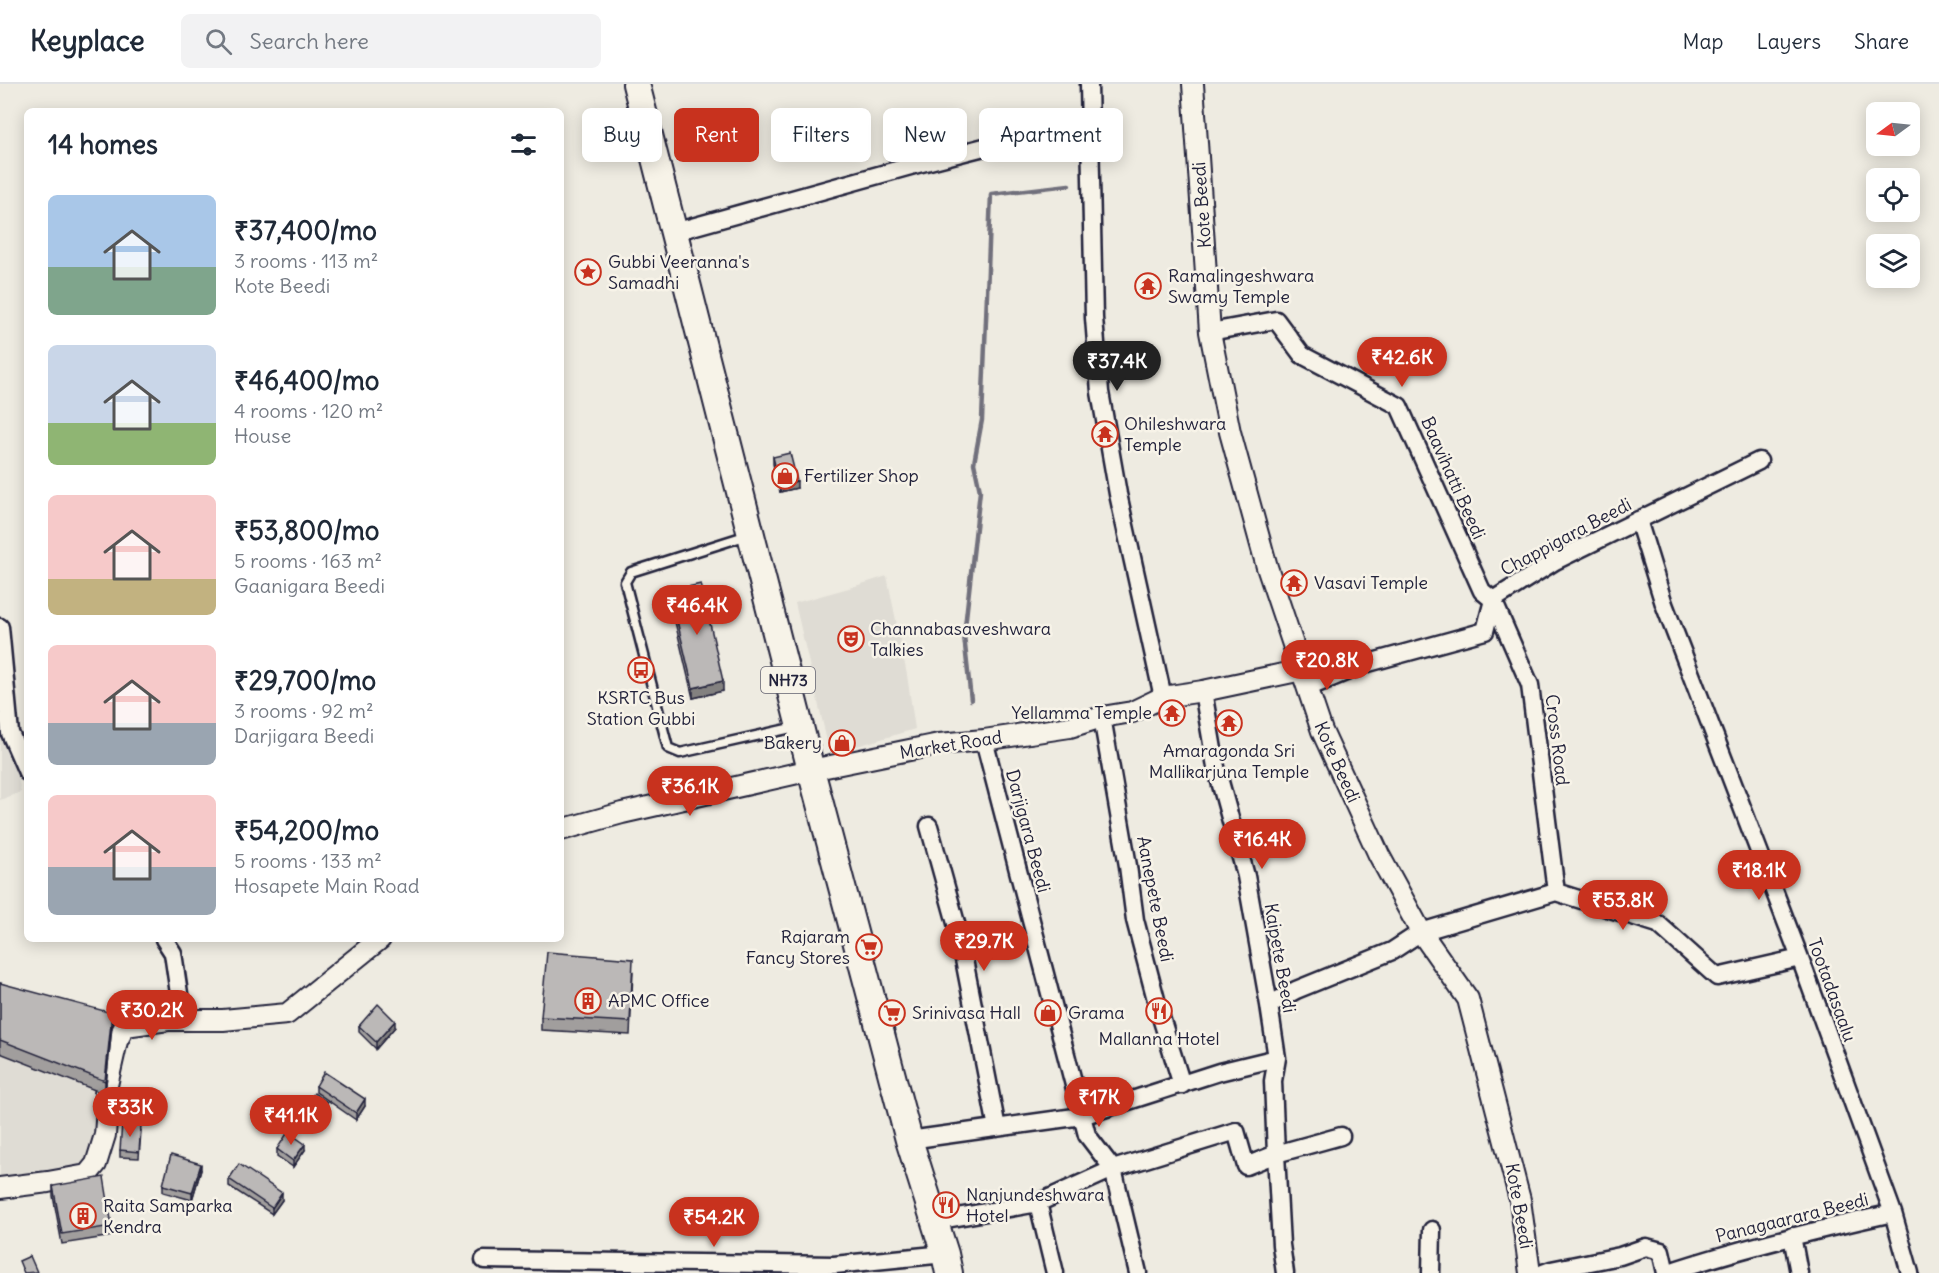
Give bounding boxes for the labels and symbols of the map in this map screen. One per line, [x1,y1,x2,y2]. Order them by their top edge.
north arrow [1866,102,1920,156]
street label: Kote Beedi [1187,161,1216,249]
place label: Gubbi Veeranna's Samadhi [608,250,750,294]
place icon: Gubbi Veeranna's Samadhi [573,257,603,287]
place label: Ramalingeshwara Swamy Temple [1168,264,1314,308]
temple icon: Ramalingeshwara Swamy Temple [1133,271,1163,301]
pin: ₹42.6K [1353,337,1451,388]
pin: ₹37.4K [1068,341,1166,392]
place label: Ohileshwara Temple [1124,412,1226,456]
street label: Baavihatti Beedi [1416,413,1491,543]
temple icon: Ohileshwara Temple [1090,419,1120,449]
shop icon: Fertilizer Shop [770,461,800,491]
place label: Fertilizer Shop [804,464,919,487]
street label: Chappigara Beedi [1496,492,1635,581]
temple icon: Vasavi Temple [1279,568,1309,598]
place label: Vasavi Temple [1314,571,1428,594]
pin: ₹46.4K [648,585,746,636]
place label: Channabasaveshwara Talkies [870,617,1051,661]
theatre icon: Channabasaveshwara Talkies [836,624,866,654]
pin: ₹20.8K [1278,640,1376,691]
bus stop icon: KSRTC Bus Station Gubbi [626,655,656,685]
road number: NH73 [761,667,815,693]
place label: KSRTC Bus Station Gubbi [587,686,695,730]
street label: Cross Road [1540,693,1575,787]
temple icon: Yellamma Temple [1157,698,1187,728]
place label: Yellamma Temple [1012,701,1152,724]
temple icon: Amaragonda Sri Mallikarjuna Temple [1214,708,1244,738]
street label: Kote Beedi [1309,718,1366,806]
street label: Market Road [898,725,1004,764]
shop icon: Bakery [827,728,857,758]
place label: Bakery [764,731,822,754]
place label: Amaragonda Sri Mallikarjuna Temple [1149,739,1309,783]
pin: ₹36.1K [641,766,739,817]
street label: Darjigara Beedi [1001,767,1056,895]
pin: ₹16.4K [1213,819,1311,870]
street label: Aanepete Beedi [1132,834,1179,964]
pin: ₹18.1K [1710,850,1808,901]
pin: ₹53.8K [1574,880,1672,931]
street label: Kaipete Beedi [1260,901,1301,1015]
pin: ₹29.7K [935,921,1033,972]
place label: Rajaram Fancy Stores [746,925,850,969]
supermarket icon: Rajaram Fancy Stores [854,932,884,962]
street label: Tootadasaalu [1803,935,1862,1045]
building icon: APMC Office [573,986,603,1016]
place label: APMC Office [608,989,709,1012]
pin: ₹30.2K [103,990,201,1041]
restaurant icon: Mallanna Hotel [1144,996,1174,1026]
supermarket icon: Srinivasa Hall [877,998,907,1028]
shop icon: Grama [1033,998,1063,1028]
place label: Srinivasa Hall [912,1001,1021,1024]
place label: Grama [1068,1001,1124,1024]
place label: Mallanna Hotel [1098,1027,1220,1050]
pin: ₹17K [1063,1077,1135,1128]
pin: ₹33K [94,1087,166,1138]
pin: ₹41.1K [242,1095,340,1146]
street label: Kote Beedi [1501,1161,1538,1251]
place label: Nanjundeshwara Hotel [966,1183,1104,1227]
street label: Panagaarara Beedi [1713,1187,1871,1248]
restaurant icon: Nanjundeshwara Hotel [931,1190,961,1220]
place label: Raita Samparka Kendra [103,1194,233,1238]
pin: ₹54.2K [665,1197,763,1248]
building icon: Raita Samparka Kendra [68,1201,98,1231]

